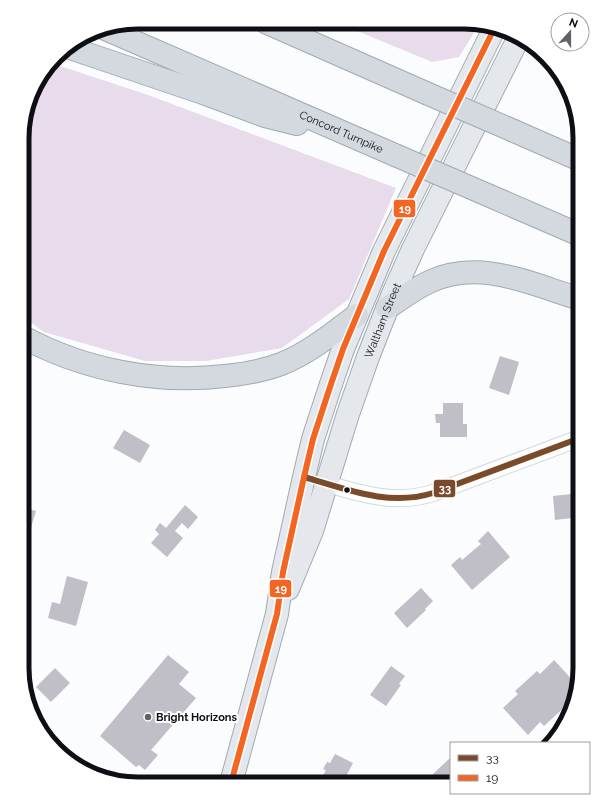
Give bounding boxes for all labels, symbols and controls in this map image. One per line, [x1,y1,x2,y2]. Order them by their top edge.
north arrow [550,12,590,52]
text: N [567,16,580,31]
street label: Concord Turnpike [297,108,386,156]
line badge: 19 [393,199,416,218]
text: 19 [399,203,411,216]
street label: Waltham Street [362,281,404,360]
line badge: 33 [433,479,456,498]
text: 33 [439,483,451,496]
unlabelled marker [342,485,352,495]
line badge: 19 [269,579,292,598]
text: 19 [275,583,287,596]
place label: Bright Horizons [156,711,237,724]
marker: Bright Horizons [143,712,153,722]
legend [450,742,590,794]
text: 33 [486,751,499,765]
text: 19 [486,771,498,785]

